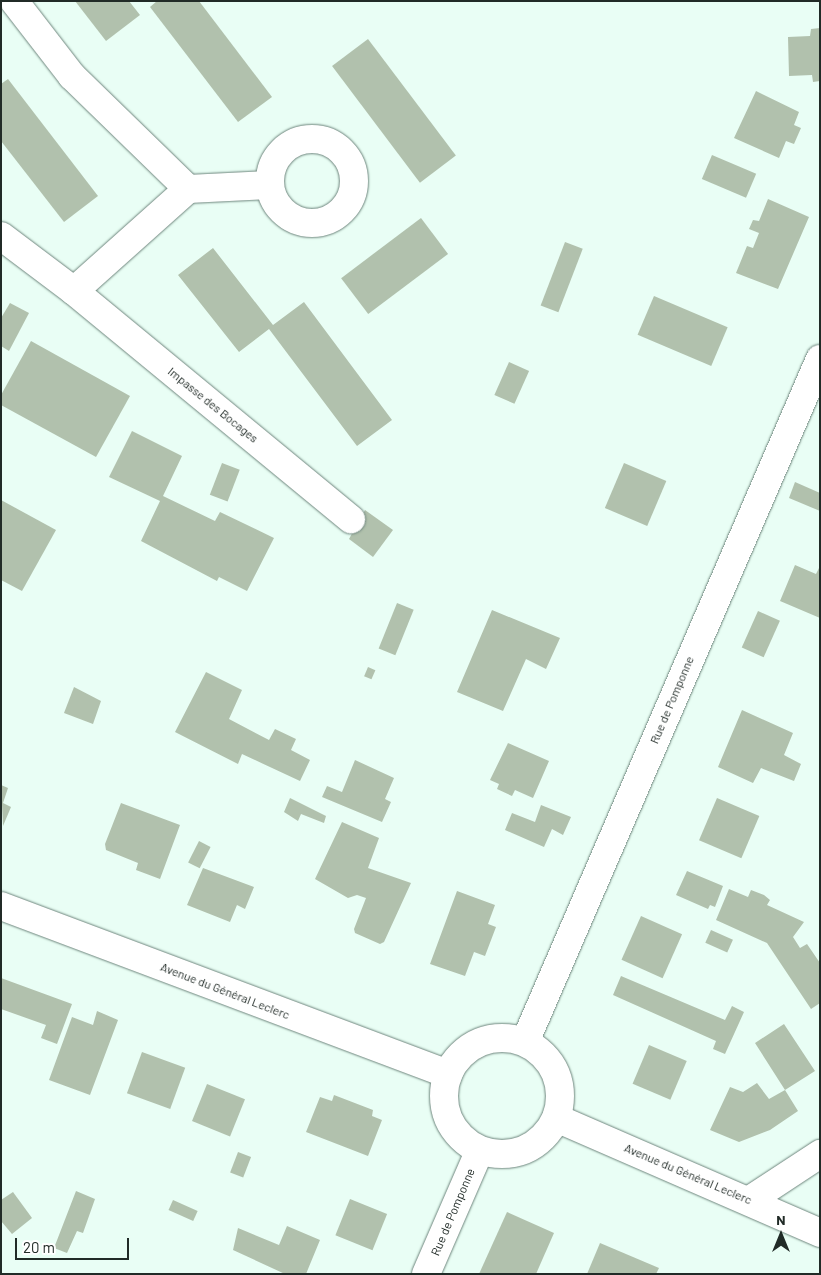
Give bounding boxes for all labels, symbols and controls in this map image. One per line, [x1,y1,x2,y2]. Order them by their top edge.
street label: Impasse des Bocages [165,364,261,446]
street label: Rue de Pomponne [647,654,697,746]
street label: Avenue du Général Leclerc [158,960,292,1022]
street label: Avenue du Général Leclerc [622,1141,754,1207]
street label: Rue de Pomponne [428,1166,478,1258]
north arrow [756,1210,806,1260]
text: N [776,1211,786,1228]
scale bar [18,1228,131,1260]
text: 20 m [23,1238,55,1256]

